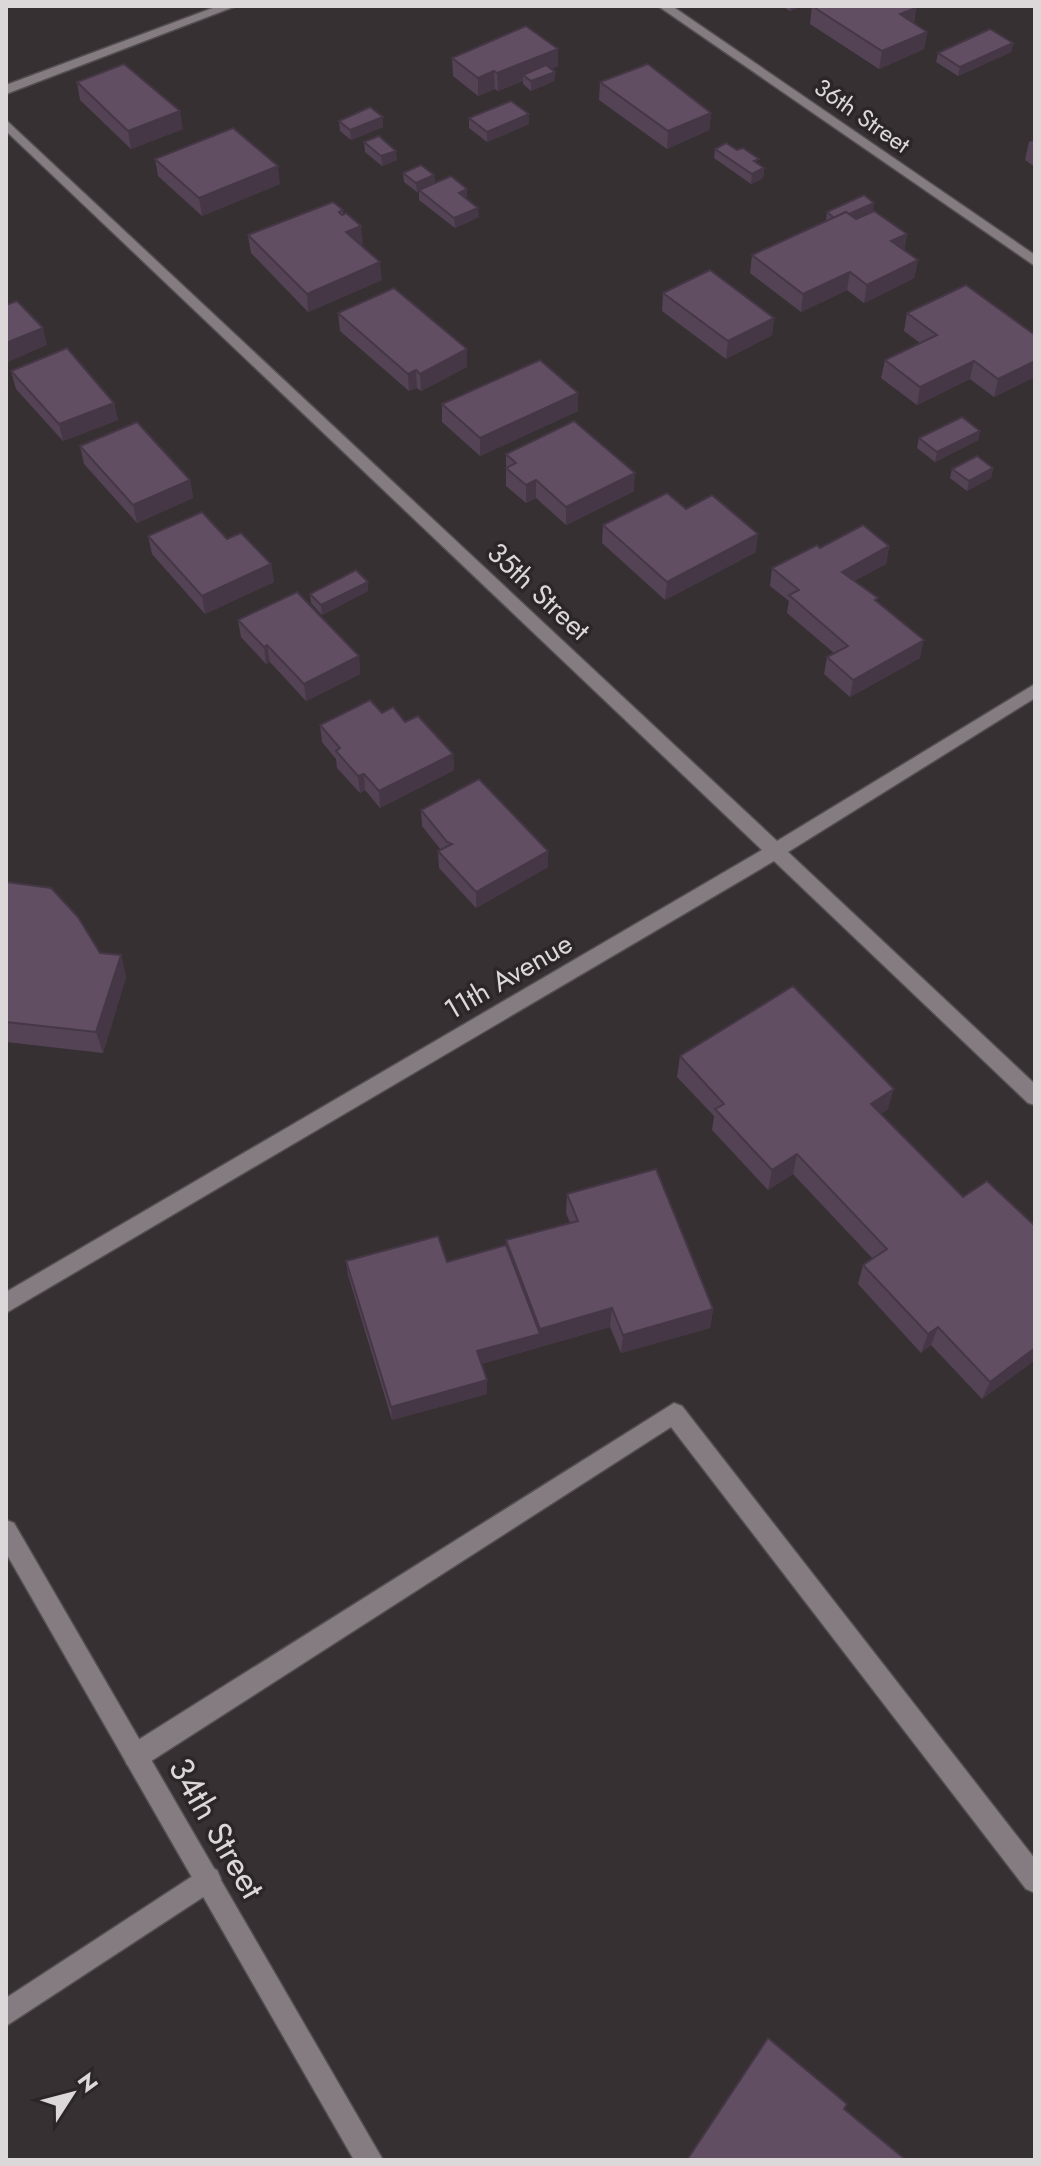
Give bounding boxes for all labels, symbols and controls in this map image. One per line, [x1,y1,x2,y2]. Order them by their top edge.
street label: 36th Street [807,70,917,162]
street label: 35th Street [478,533,600,650]
street label: 11th Avenue [436,923,580,1030]
street label: 34th Street [156,1749,277,1908]
north arrow [32,2054,112,2134]
text: N [70,2066,106,2099]

